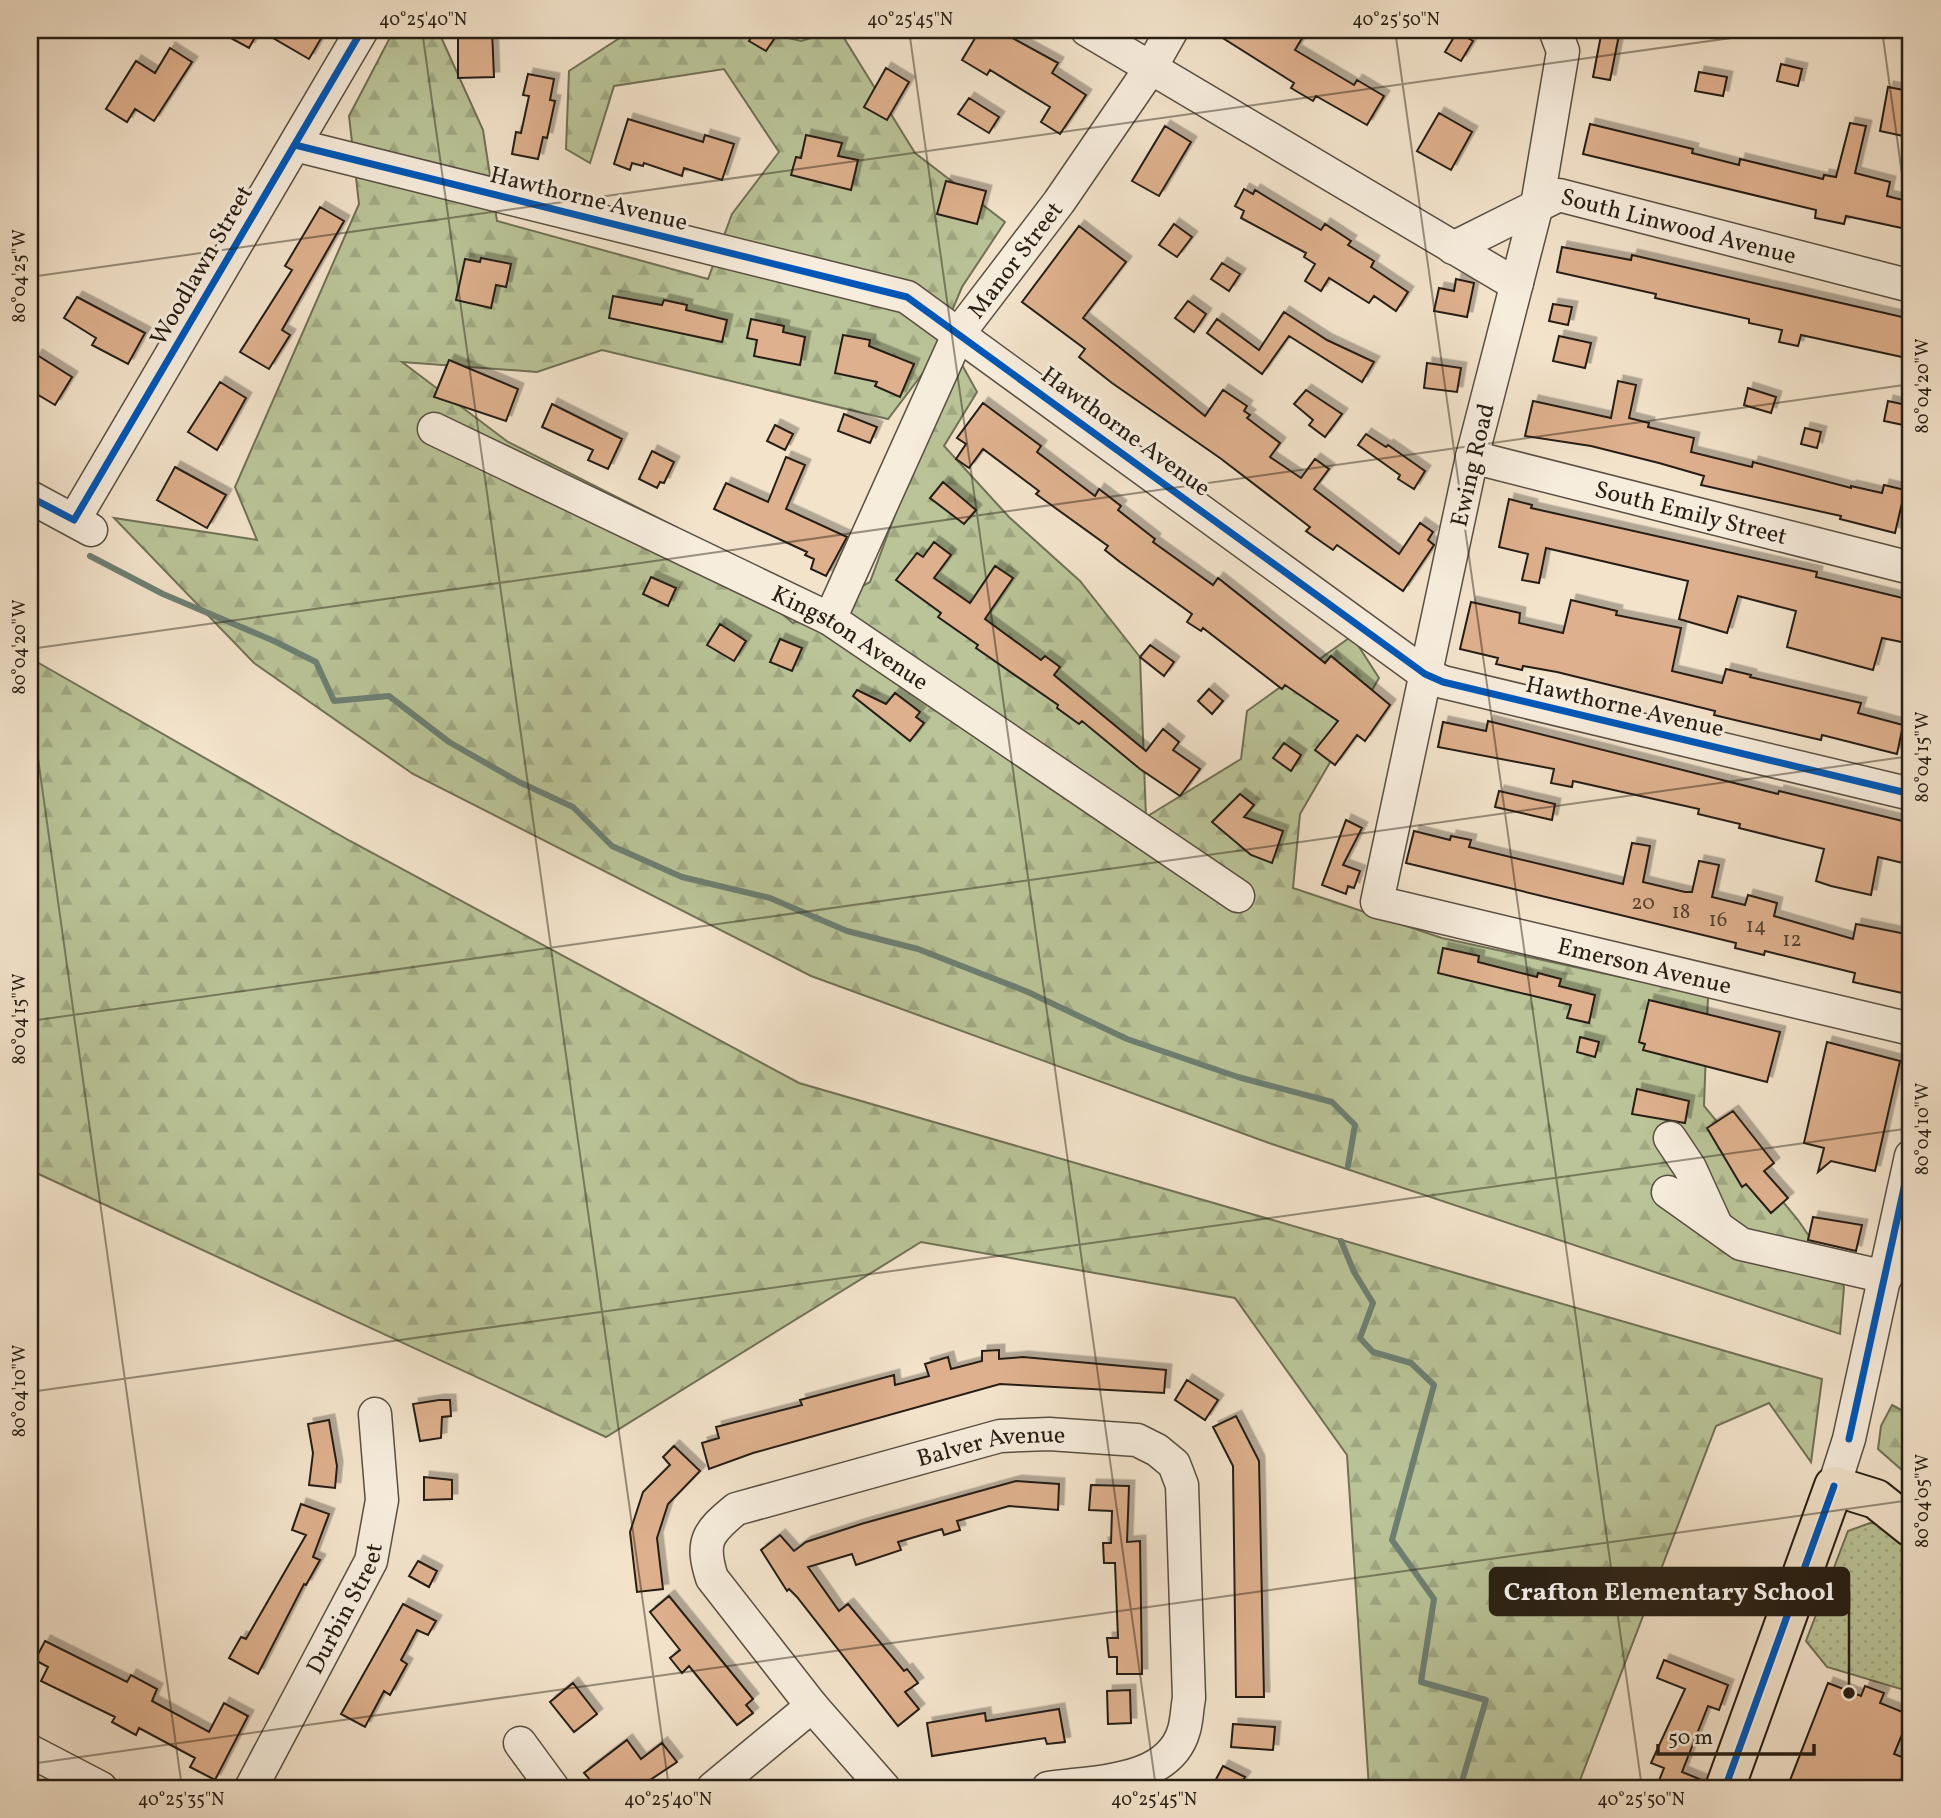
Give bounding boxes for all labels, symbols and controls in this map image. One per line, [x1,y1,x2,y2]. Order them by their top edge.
text: 40°25'40"N [379,8,467,33]
text: 40°25'45"N [867,8,953,33]
text: 40°25'50"N [1352,8,1440,33]
street label: Hawthorne Avenue [486,159,691,241]
street label: Woodlawn Street [143,179,263,353]
street label: South Linwood Avenue [1557,181,1799,275]
street label: Manor Street [961,195,1072,327]
text: 80°04'25"W [8,229,33,323]
text: 80°04'20"W [1911,338,1936,434]
street label: Hawthorne Avenue [1033,359,1217,506]
street label: Ewing Road [1443,400,1505,531]
street label: South Emily Street [1591,474,1790,555]
street label: Kingston Avenue [765,578,935,700]
text: 80°04'20"W [8,599,33,695]
street label: Hawthorne Avenue [1522,669,1727,747]
text: 80°04'15"W [1911,712,1936,802]
house number: 20 [1631,889,1655,918]
house number: 18 [1672,898,1690,927]
house number: 16 [1709,906,1727,935]
house number: 14 [1746,912,1766,941]
house number: 12 [1782,926,1802,955]
street label: Emerson Avenue [1554,930,1735,1005]
text: 80°04'15"W [8,974,33,1064]
text: 80°04'10"W [1911,1083,1936,1175]
text: 80°04'10"W [8,1345,33,1437]
street label: Balver Avenue [913,1419,1066,1477]
text: 80°04'05"W [1911,1454,1936,1548]
street label: Durbin Street [299,1541,393,1681]
callout: Crafton Elementary School [1490,1568,1849,1615]
text: Crafton Elementary School [1504,1575,1834,1611]
scale bar [1658,1713,1813,1757]
text: 50 m [1668,1724,1713,1753]
text: 40°25'35"N [138,1788,224,1813]
text: 40°25'40"N [624,1788,712,1813]
text: 40°25'45"N [1111,1788,1197,1813]
text: 40°25'50"N [1597,1788,1685,1813]

